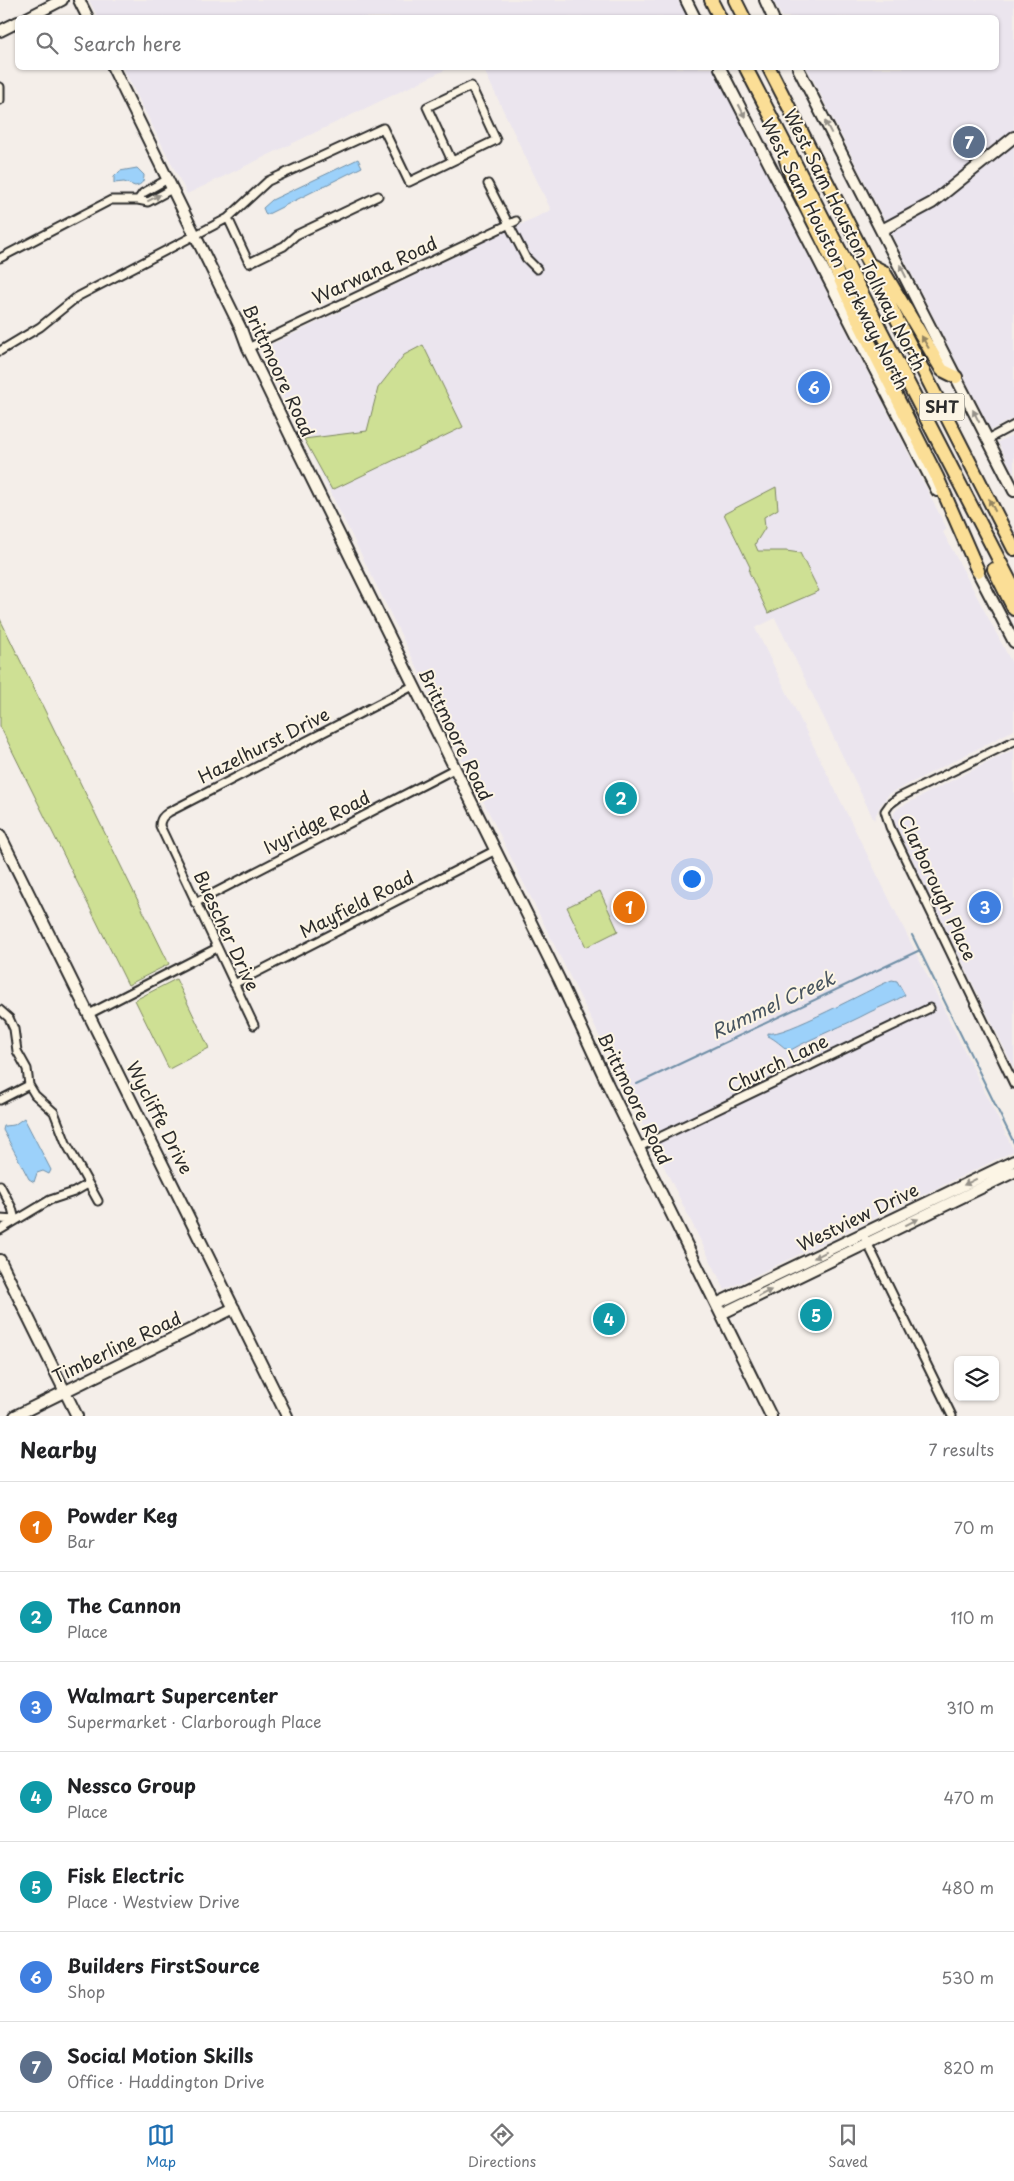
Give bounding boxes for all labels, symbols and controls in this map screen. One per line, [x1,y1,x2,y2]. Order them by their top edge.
search box [15,15,999,70]
icon: search [33,29,61,57]
text: Search here [73,29,182,57]
one-way arrow [738,104,746,118]
street label: West Sam Houston Tollway North [777,104,933,375]
street label: West Sam Houston Parkway North [755,113,916,394]
one-way arrow [824,120,832,134]
pin: 7 [953,123,985,161]
one-way arrow [147,194,162,202]
street label: Warwana Road [307,229,441,310]
one-way arrow [899,264,907,279]
street label: Brittmoore Road [237,299,322,441]
one-way arrow [921,336,930,349]
pin: 6 [798,368,830,406]
road number: SHT [920,394,964,421]
one-way arrow [972,409,980,424]
one-way arrow [988,498,996,513]
street label: Brittmoore Road [413,664,500,805]
street label: Hazelhurst Drive [193,700,334,789]
pin: 2 [605,779,637,817]
street label: Ivyridge Road [258,783,374,860]
street label: Clarborough Place [893,810,984,965]
street label: Mayfield Road [295,863,418,944]
street label: Buescher Drive [188,866,267,995]
your location [679,866,705,892]
pin: 1 [613,888,645,926]
pin: 3 [969,888,1001,926]
water label: Rummel Creek [706,963,840,1045]
street label: Church Lane [722,1027,832,1099]
street label: Brittmoore Road [592,1028,679,1169]
street label: Wycliffe Drive [120,1056,200,1179]
street label: Westview Drive [792,1176,923,1258]
one-way arrow [963,1179,977,1187]
one-way arrow [905,1218,919,1226]
one-way arrow [812,1251,827,1259]
one-way arrow [758,1289,772,1297]
pin: 5 [800,1296,832,1334]
pin: 4 [593,1300,625,1338]
street label: Timberline Road [47,1304,185,1390]
map controls [954,1356,999,1401]
button: layers [954,1356,999,1401]
text: Nearby [20,1433,97,1465]
text: 7 results [929,1437,994,1461]
text: Powder Keg [67,1501,178,1529]
text: 1 [32,1515,40,1539]
text: 70 m [954,1515,994,1539]
text: Bar [67,1529,95,1553]
text: The Cannon [67,1591,181,1619]
text: 2 [30,1605,42,1629]
text: 110 m [951,1605,994,1629]
text: Place [67,1619,108,1643]
text: Walmart Supercenter [67,1681,278,1709]
text: 3 [31,1695,41,1719]
text: 310 m [946,1695,994,1719]
text: Supermarket · Clarborough Place [67,1709,322,1733]
text: Nessco Group [67,1771,196,1799]
text: 4 [31,1785,41,1809]
text: 470 m [944,1785,994,1809]
text: Place [67,1799,108,1823]
text: Fisk Electric [67,1861,184,1889]
text: 5 [31,1875,41,1899]
text: 480 m [942,1875,994,1899]
text: Place · Westview Drive [67,1889,240,1913]
text: Builders FirstSource [67,1951,260,1979]
text: 6 [30,1965,42,1989]
text: 530 m [941,1965,994,1989]
text: Shop [67,1979,105,2003]
text: Social Motion Skills [67,2041,253,2069]
text: 7 [31,2055,41,2079]
text: 820 m [943,2055,994,2079]
text: Office · Haddington Drive [67,2069,264,2093]
tab: Map [146,2121,176,2172]
tab: Directions [468,2121,536,2172]
tab: Saved [828,2121,868,2172]

